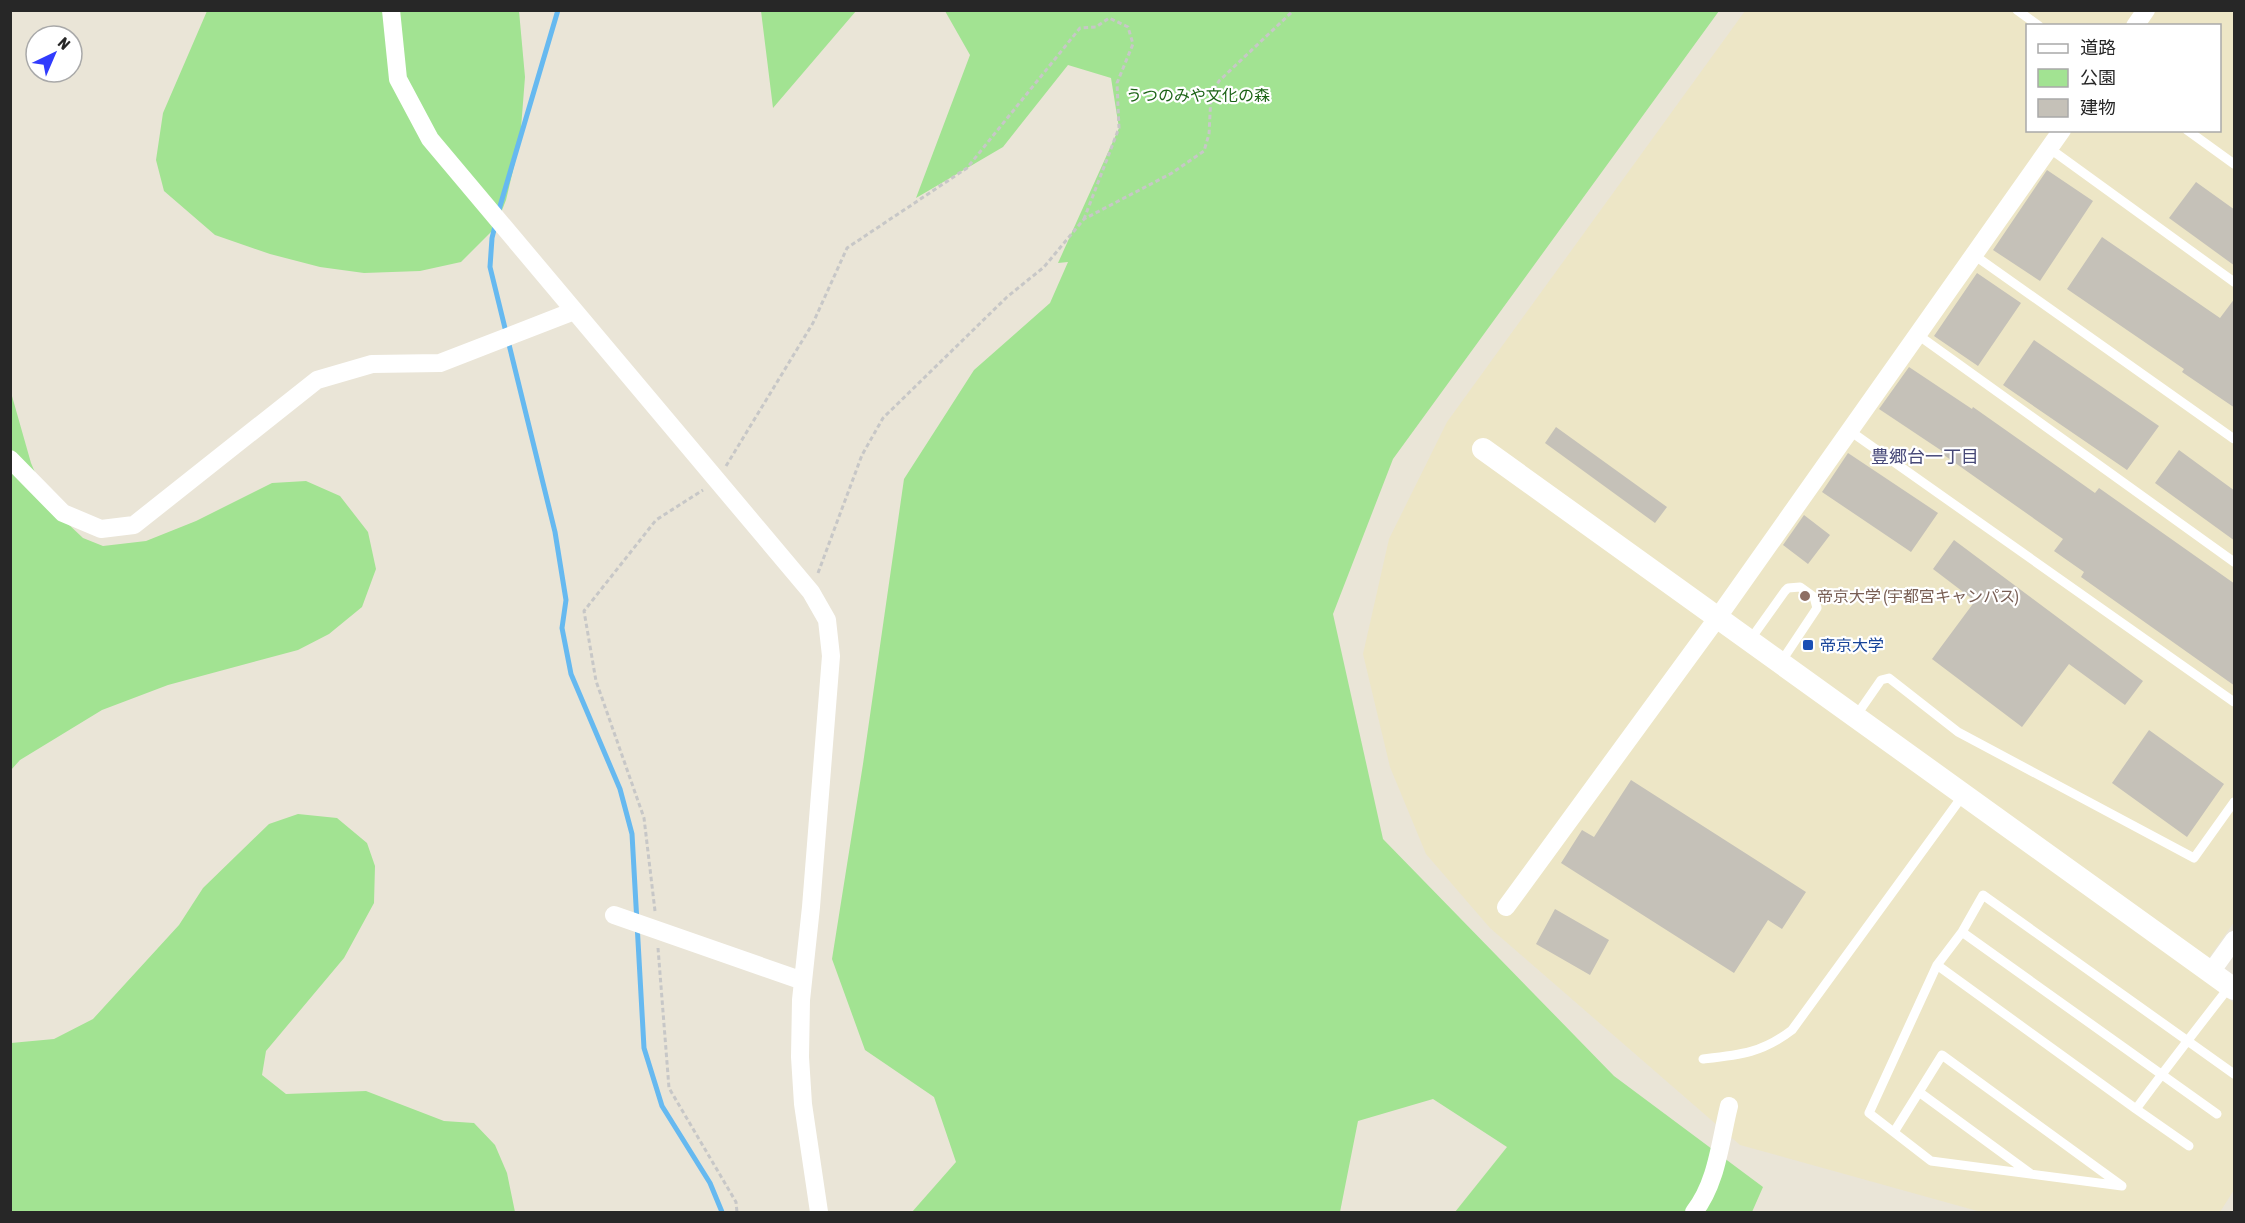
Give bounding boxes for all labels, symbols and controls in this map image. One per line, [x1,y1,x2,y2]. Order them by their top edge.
north arrow [24,24,84,84]
legend [2026,24,2221,132]
text: N [55,33,74,53]
text: 道路 [2080,37,2116,58]
text: 公園 [2080,67,2116,88]
park label: うつのみや文化の森 [1126,86,1270,104]
text: 建物 [2080,97,2116,118]
district label: 豊郷台一丁目 [1871,446,1979,467]
place label: 帝京大学 (宇都宮キャンパス) [1817,587,2019,606]
marker: 帝京大学 (宇都宮キャンパス) [1798,589,1812,603]
place label: 帝京大学 [1820,636,1884,654]
marker: 帝京大学 [1801,638,1815,652]

